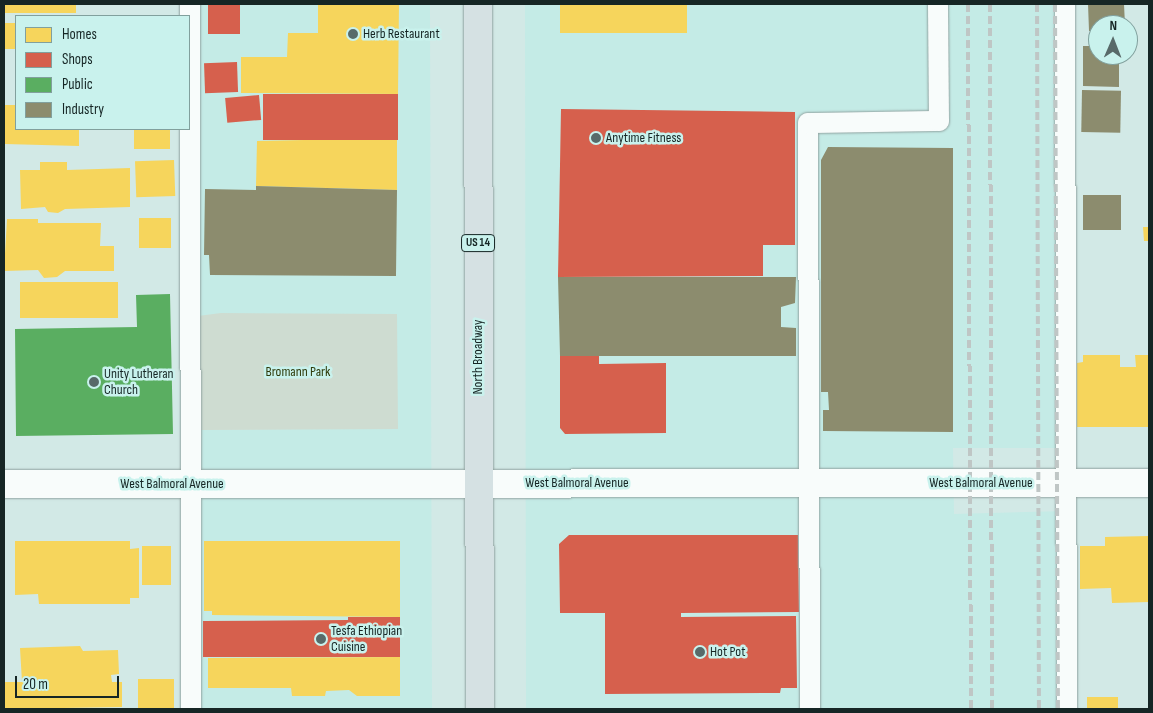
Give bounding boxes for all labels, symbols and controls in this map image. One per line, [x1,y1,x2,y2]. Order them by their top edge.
legend [15,15,190,130]
north arrow [1088,15,1138,65]
text: N [1109,17,1117,34]
text: Homes [62,25,97,44]
place label: Herb Restaurant [363,26,440,42]
marker: Herb Restaurant [347,28,359,40]
text: Shops [62,50,93,69]
text: Public [62,75,93,94]
text: Industry [62,100,104,119]
place label: Anytime Fitness [606,130,681,146]
marker: Anytime Fitness [590,132,602,144]
road number: US 14 [460,234,496,252]
street label: North Broadway [470,319,486,395]
park label: Bromann Park [266,364,330,380]
place label: Unity Lutheran Church [104,366,174,398]
marker: Unity Lutheran Church [88,376,100,388]
street label: West Balmoral Avenue [525,475,629,491]
street label: West Balmoral Avenue [929,475,1033,491]
street label: West Balmoral Avenue [120,476,224,492]
place label: Tesfa Ethiopian Cuisine [331,623,402,656]
marker: Tesfa Ethiopian Cuisine [315,633,327,645]
place label: Hot Pot [710,644,745,660]
marker: Hot Pot [694,646,706,658]
scale bar [18,666,121,698]
text: 20 m [23,675,48,694]

